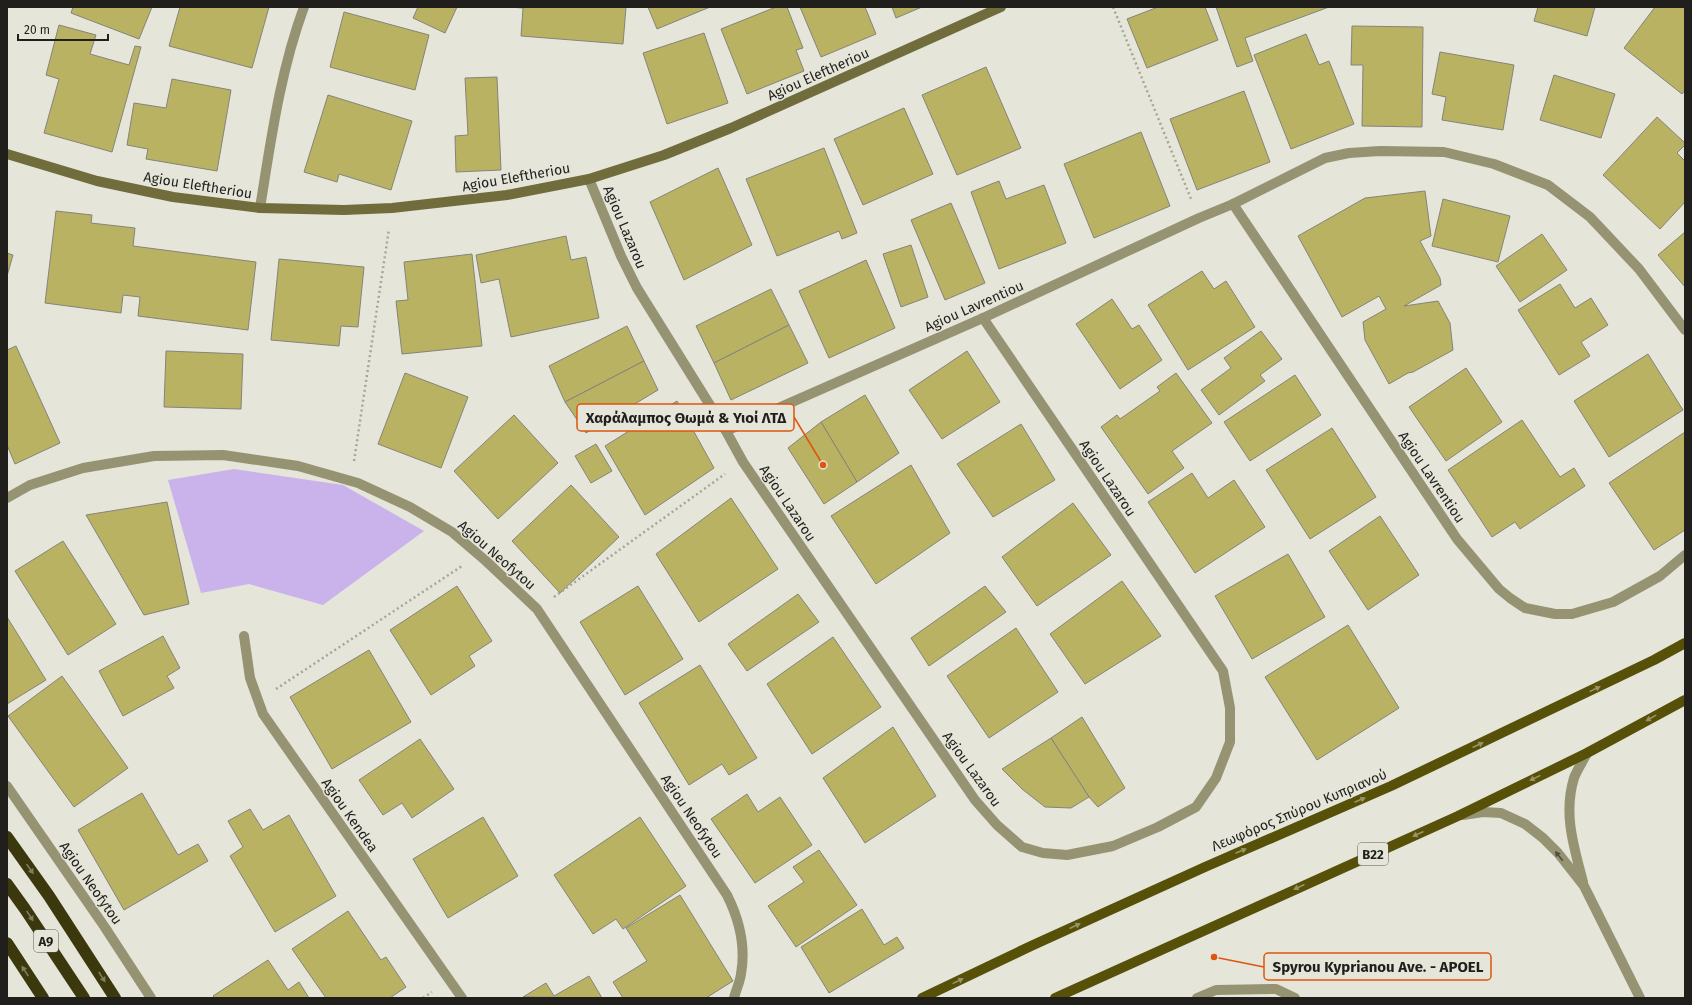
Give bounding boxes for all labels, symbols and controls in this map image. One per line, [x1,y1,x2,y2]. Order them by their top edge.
scale bar [18,16,108,42]
text: 20 m [24,23,50,37]
street label: Agiou Eleftheriou [765,44,872,105]
street label: Agiou Eleftheriou [461,160,572,195]
street label: Agiou Eleftheriou [142,169,253,202]
street label: Agiou Lazarou [599,183,650,271]
street label: Agiou Lavrentiou [922,277,1026,336]
callout: Χαράλαμπος Θωμά & Υιοί ΛΤΔ [577,404,794,431]
text: Χαράλαμπος Θωμά & Υιοί ΛΤΔ [585,409,787,427]
street label: Agiou Lavrentiou [1395,428,1468,526]
street label: Agiou Lazarou [1076,437,1139,520]
street label: Agiou Lazarou [756,462,819,545]
street label: Agiou Neofytou [454,517,539,594]
one-way arrow [1590,686,1601,692]
one-way arrow [1645,715,1657,722]
street label: Agiou Lazarou [939,728,1005,810]
one-way arrow [1473,742,1484,748]
street label: Λεωφόρος Σπύρου Κυπριανού [1209,766,1389,855]
street label: Agiou Neofytou [657,771,726,861]
street label: Agiou Kendea [318,775,381,856]
one-way arrow [1530,775,1541,781]
one-way arrow [1354,796,1366,803]
one-way arrow [1412,831,1423,837]
street label: Agiou Neofytou [56,839,125,928]
road number: B22 [1358,843,1388,865]
one-way arrow [1235,848,1246,854]
one-way arrow [1555,850,1564,861]
one-way arrow [26,863,34,874]
one-way arrow [1294,884,1305,890]
one-way arrow [26,911,34,921]
one-way arrow [1070,923,1081,929]
road number: A9 [34,930,58,952]
callout: Spyrou Kyprianou Ave. - APOEL [1264,953,1491,980]
text: Spyrou Kyprianou Ave. - APOEL [1273,958,1484,976]
one-way arrow [21,966,29,976]
one-way arrow [98,971,105,983]
one-way arrow [952,978,963,984]

